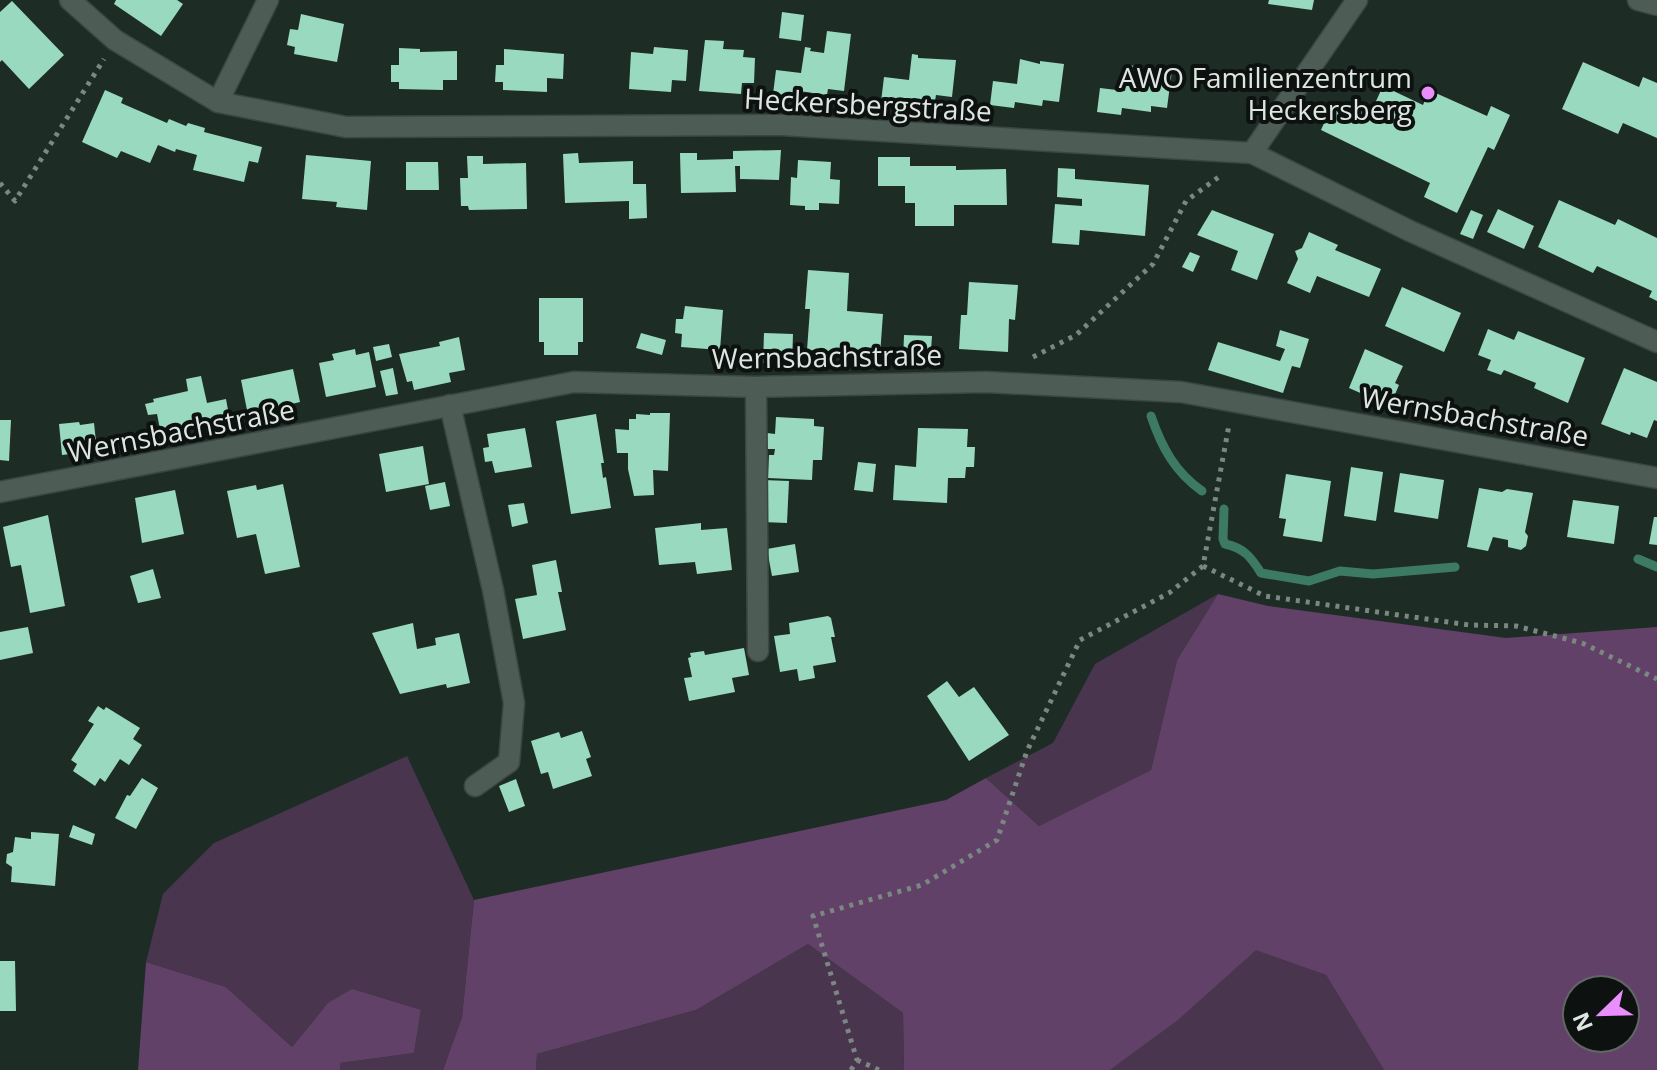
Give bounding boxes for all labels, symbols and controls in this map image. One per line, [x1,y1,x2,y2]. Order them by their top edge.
place label: AWO Familienzentrum Heckersberg [1119,58,1412,128]
street label: Heckersbergstraße [743,79,993,129]
marker: AWO Familienzentrum Heckersberg [1419,84,1437,102]
street label: Wernsbachstraße [712,335,942,377]
street label: Wernsbachstraße [1358,377,1592,455]
street label: Wernsbachstraße [64,389,298,471]
north arrow [1561,974,1641,1054]
text: N [1564,1008,1599,1036]

